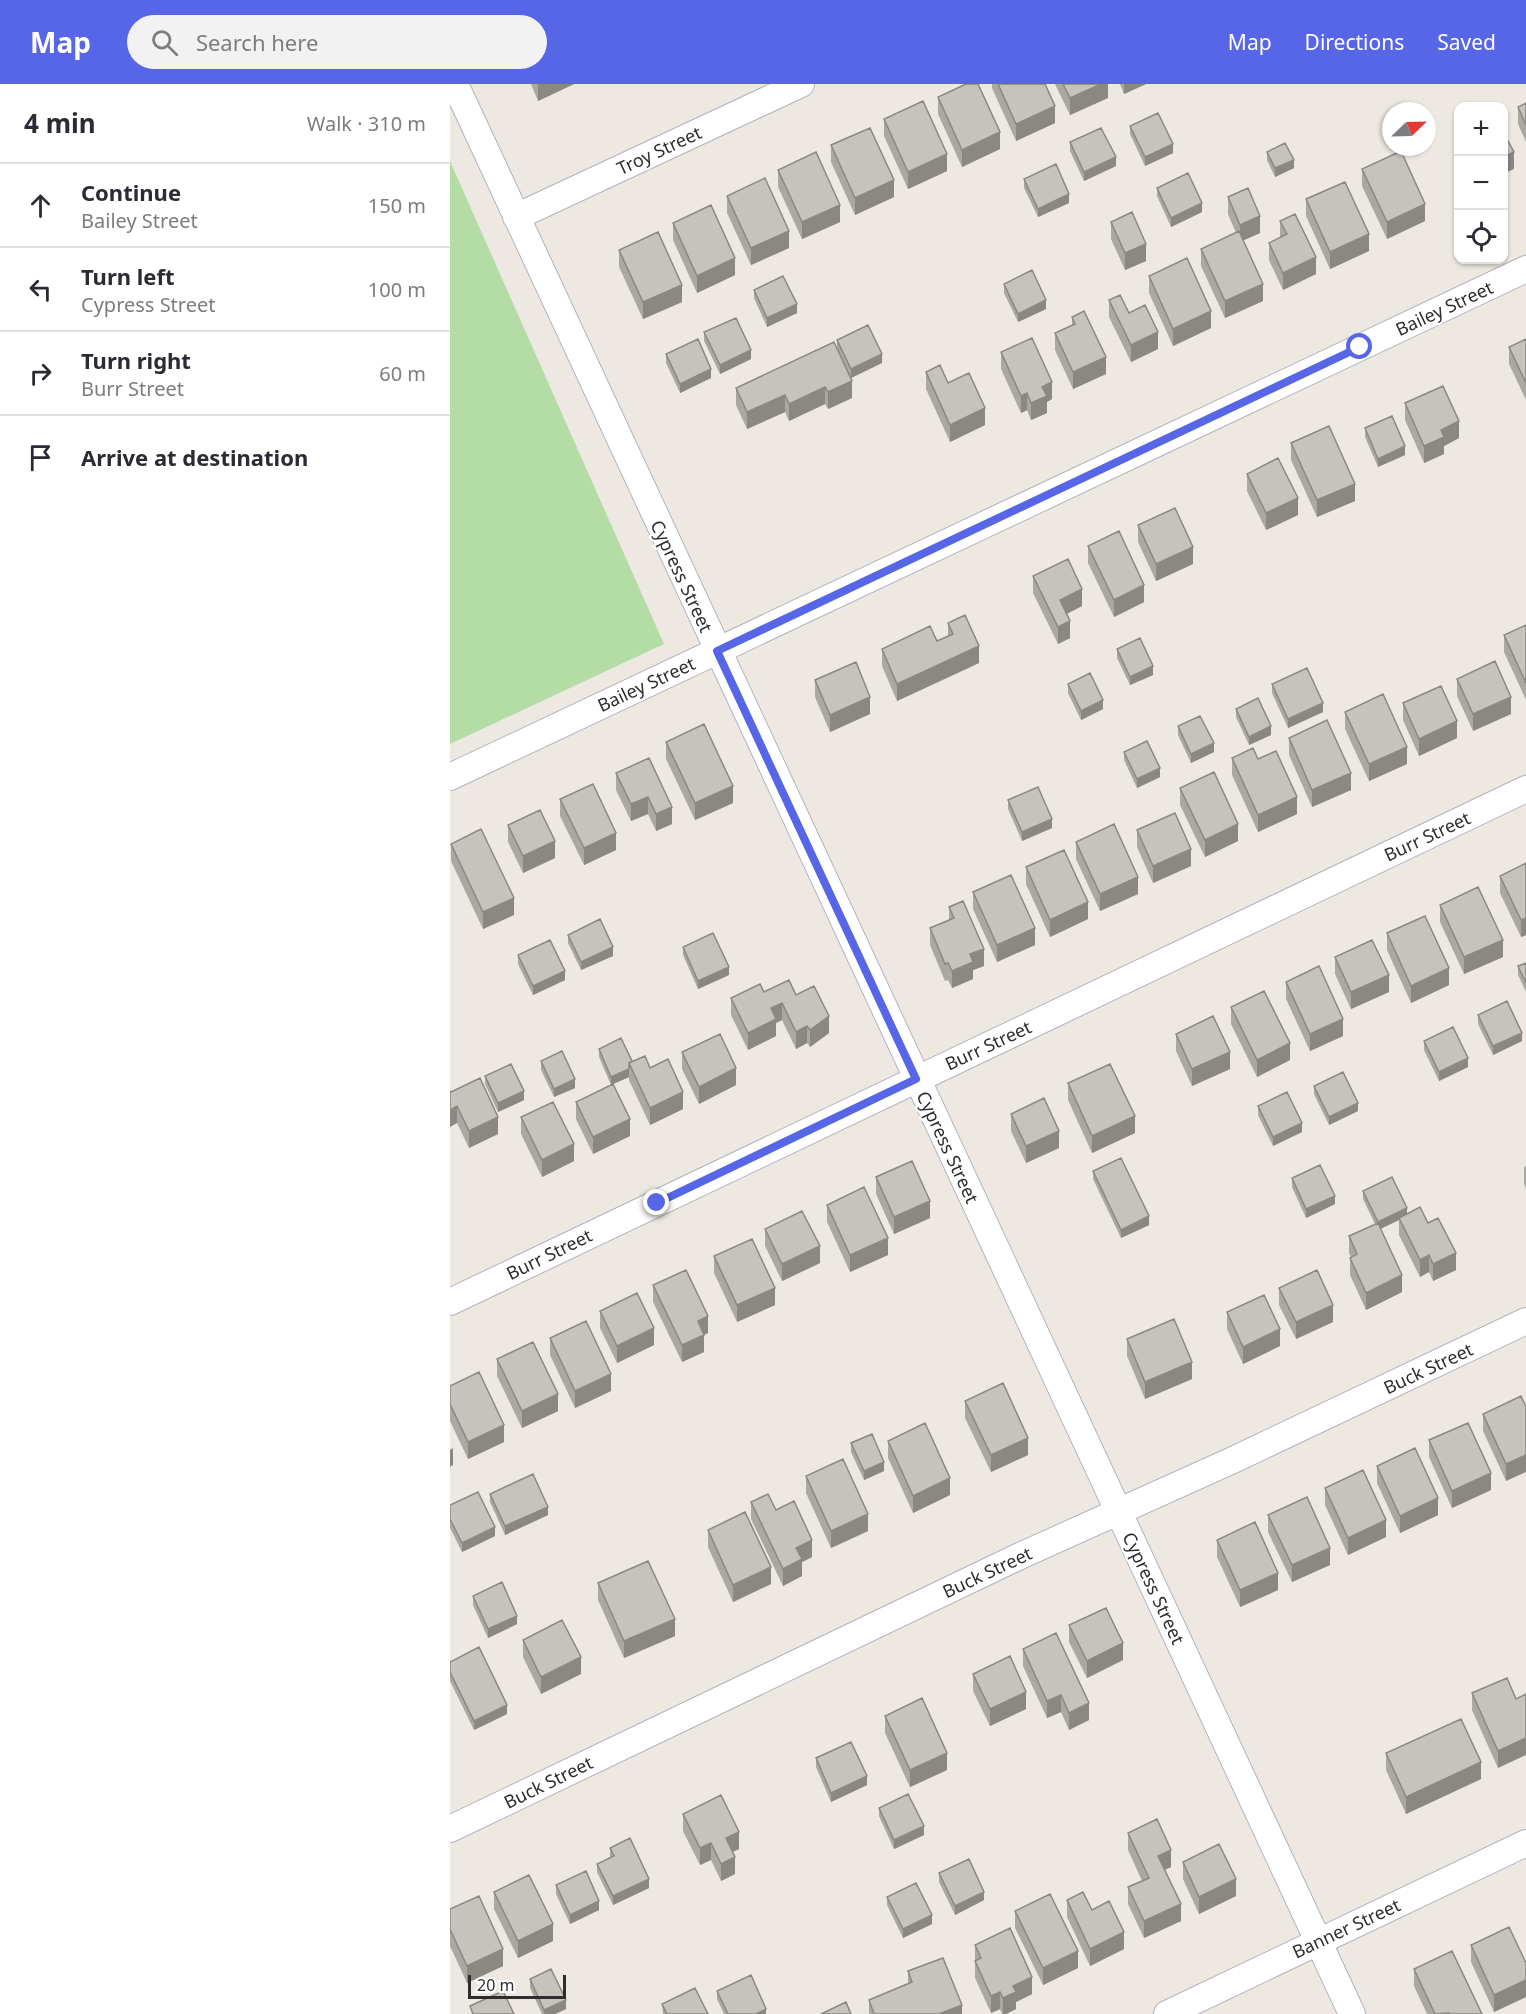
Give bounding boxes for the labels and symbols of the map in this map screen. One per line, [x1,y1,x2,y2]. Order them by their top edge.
north arrow [1382,102,1436,156]
street label: Troy Street [613,120,706,180]
street label: Bailey Street [1391,275,1497,341]
route start [1346,333,1372,359]
street label: Cypress Street [646,516,719,636]
street label: Bailey Street [593,651,699,717]
street label: Burr Street [1380,805,1474,866]
street label: Burr Street [941,1014,1035,1075]
street label: Cypress Street [912,1087,985,1207]
route end [643,1189,669,1215]
street label: Burr Street [502,1223,596,1285]
street label: Buck Street [1379,1337,1477,1399]
street label: Cypress Street [1118,1528,1191,1648]
street label: Buck Street [938,1541,1036,1603]
street label: Buck Street [500,1750,597,1814]
street label: Banner Street [1288,1892,1404,1964]
scale bar [468,1972,566,2000]

